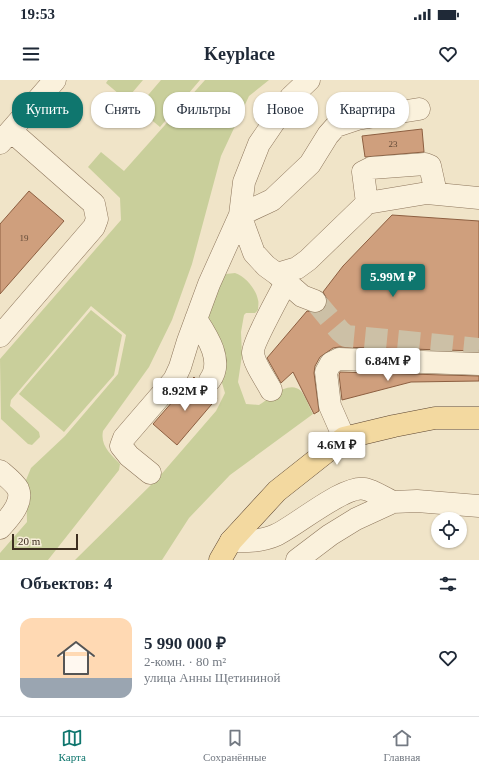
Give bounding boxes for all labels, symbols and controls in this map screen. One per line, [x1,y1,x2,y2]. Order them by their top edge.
text: 19:53 [20,6,55,22]
icon: menu [20,43,42,65]
icon: heart [437,43,459,65]
text: Keyplace [204,44,275,64]
chip: Купить [12,92,83,128]
chip: Снять [91,92,155,128]
chip: Фильтры [163,92,245,128]
chip: Новое [253,92,318,128]
chip: Квартира [326,92,409,128]
house number: 23 [389,139,398,149]
house number: 19 [20,233,29,243]
pin: 5.99M ₽ [356,264,430,298]
text: 5.99M ₽ [370,269,416,284]
pin: 6.84M ₽ [351,348,425,382]
text: 6.84M ₽ [365,353,411,368]
pin: 8.92M ₽ [148,378,222,412]
text: 8.92M ₽ [162,383,208,398]
pin: 4.6M ₽ [304,432,370,466]
text: 4.6M ₽ [317,437,357,452]
map controls [431,512,467,548]
button: locate [431,512,467,548]
scale bar [12,532,78,551]
text: 20 m [18,535,40,547]
icon: filters [437,573,459,595]
text: Объектов: 4 [20,574,112,593]
icon: home [52,634,100,682]
text: 5 990 000 ₽ [144,634,226,653]
icon: heart [437,647,459,669]
text: 2-комн. · 80 m² [144,654,226,669]
text: улица Анны Щетининой [144,670,281,685]
tab: Карта [59,727,86,763]
tab: Сохранённые [203,727,266,763]
tab: Главная [383,727,420,763]

